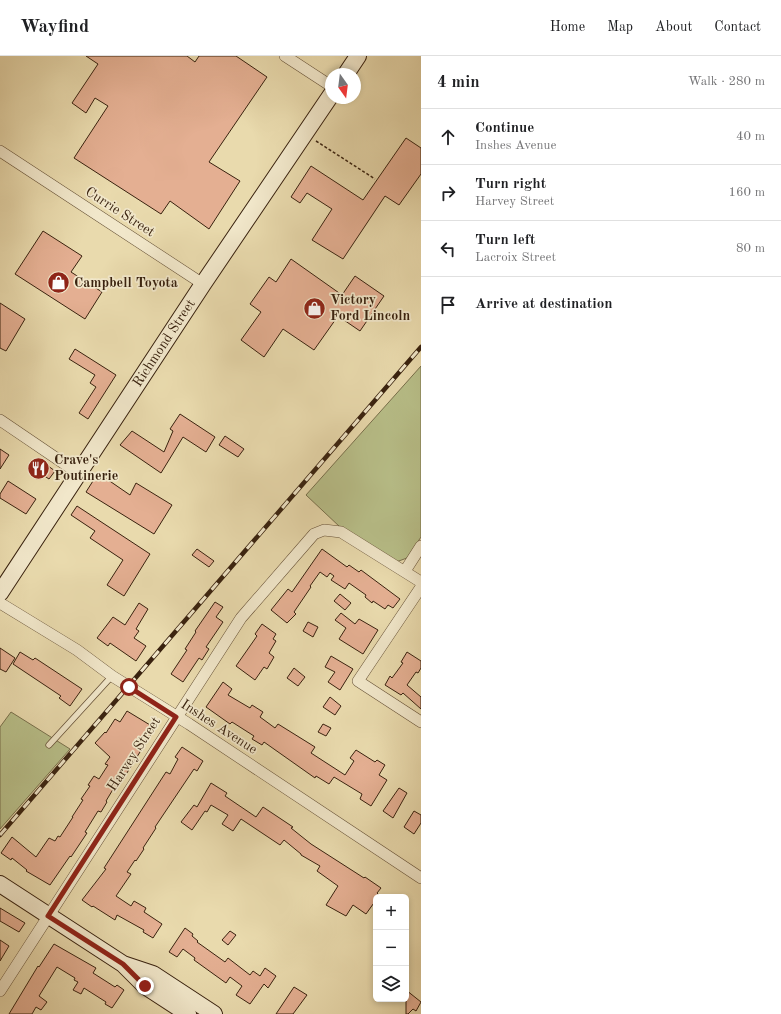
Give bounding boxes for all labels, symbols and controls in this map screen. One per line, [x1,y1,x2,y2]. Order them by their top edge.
text: Wayfind [20,18,89,37]
text: Home [550,20,585,34]
text: Map [607,20,633,34]
text: About [655,20,692,34]
text: Contact [714,20,761,34]
north arrow [325,68,361,104]
text: 4 min [437,74,480,91]
text: Walk · 280 m [688,75,765,88]
text: Continue [475,121,534,136]
icon: ahead [437,126,459,148]
text: 40 m [736,130,765,143]
text: Inshes Avenue [475,139,556,152]
text: Turn right [475,177,546,192]
icon: right [437,182,459,204]
street label: Currie Street [83,184,157,240]
text: 160 m [728,186,765,199]
text: Harvey Street [475,195,554,208]
text: Turn left [475,233,535,248]
icon: left [437,238,459,260]
text: 80 m [736,242,765,255]
text: Lacroix Street [475,251,556,264]
shop icon: Campbell Toyota [46,270,72,296]
place label: Campbell Toyota [74,276,178,290]
place label: Victory Ford Lincoln [330,293,411,323]
icon: arrive [437,294,459,316]
shop icon: Victory Ford Lincoln [302,295,328,321]
street label: Richmond Street [130,297,198,389]
text: Arrive at destination [475,297,613,312]
place label: Crave's Poutinerie [54,453,118,483]
restaurant icon: Crave's Poutinerie [26,455,52,481]
route start [120,678,138,696]
street label: Inshes Avenue [178,697,260,757]
street label: Harvey Street [105,714,163,794]
map controls [373,894,409,1002]
button: + [373,894,409,930]
button: − [373,930,409,966]
button: layers [373,966,409,1002]
route end [136,977,154,995]

